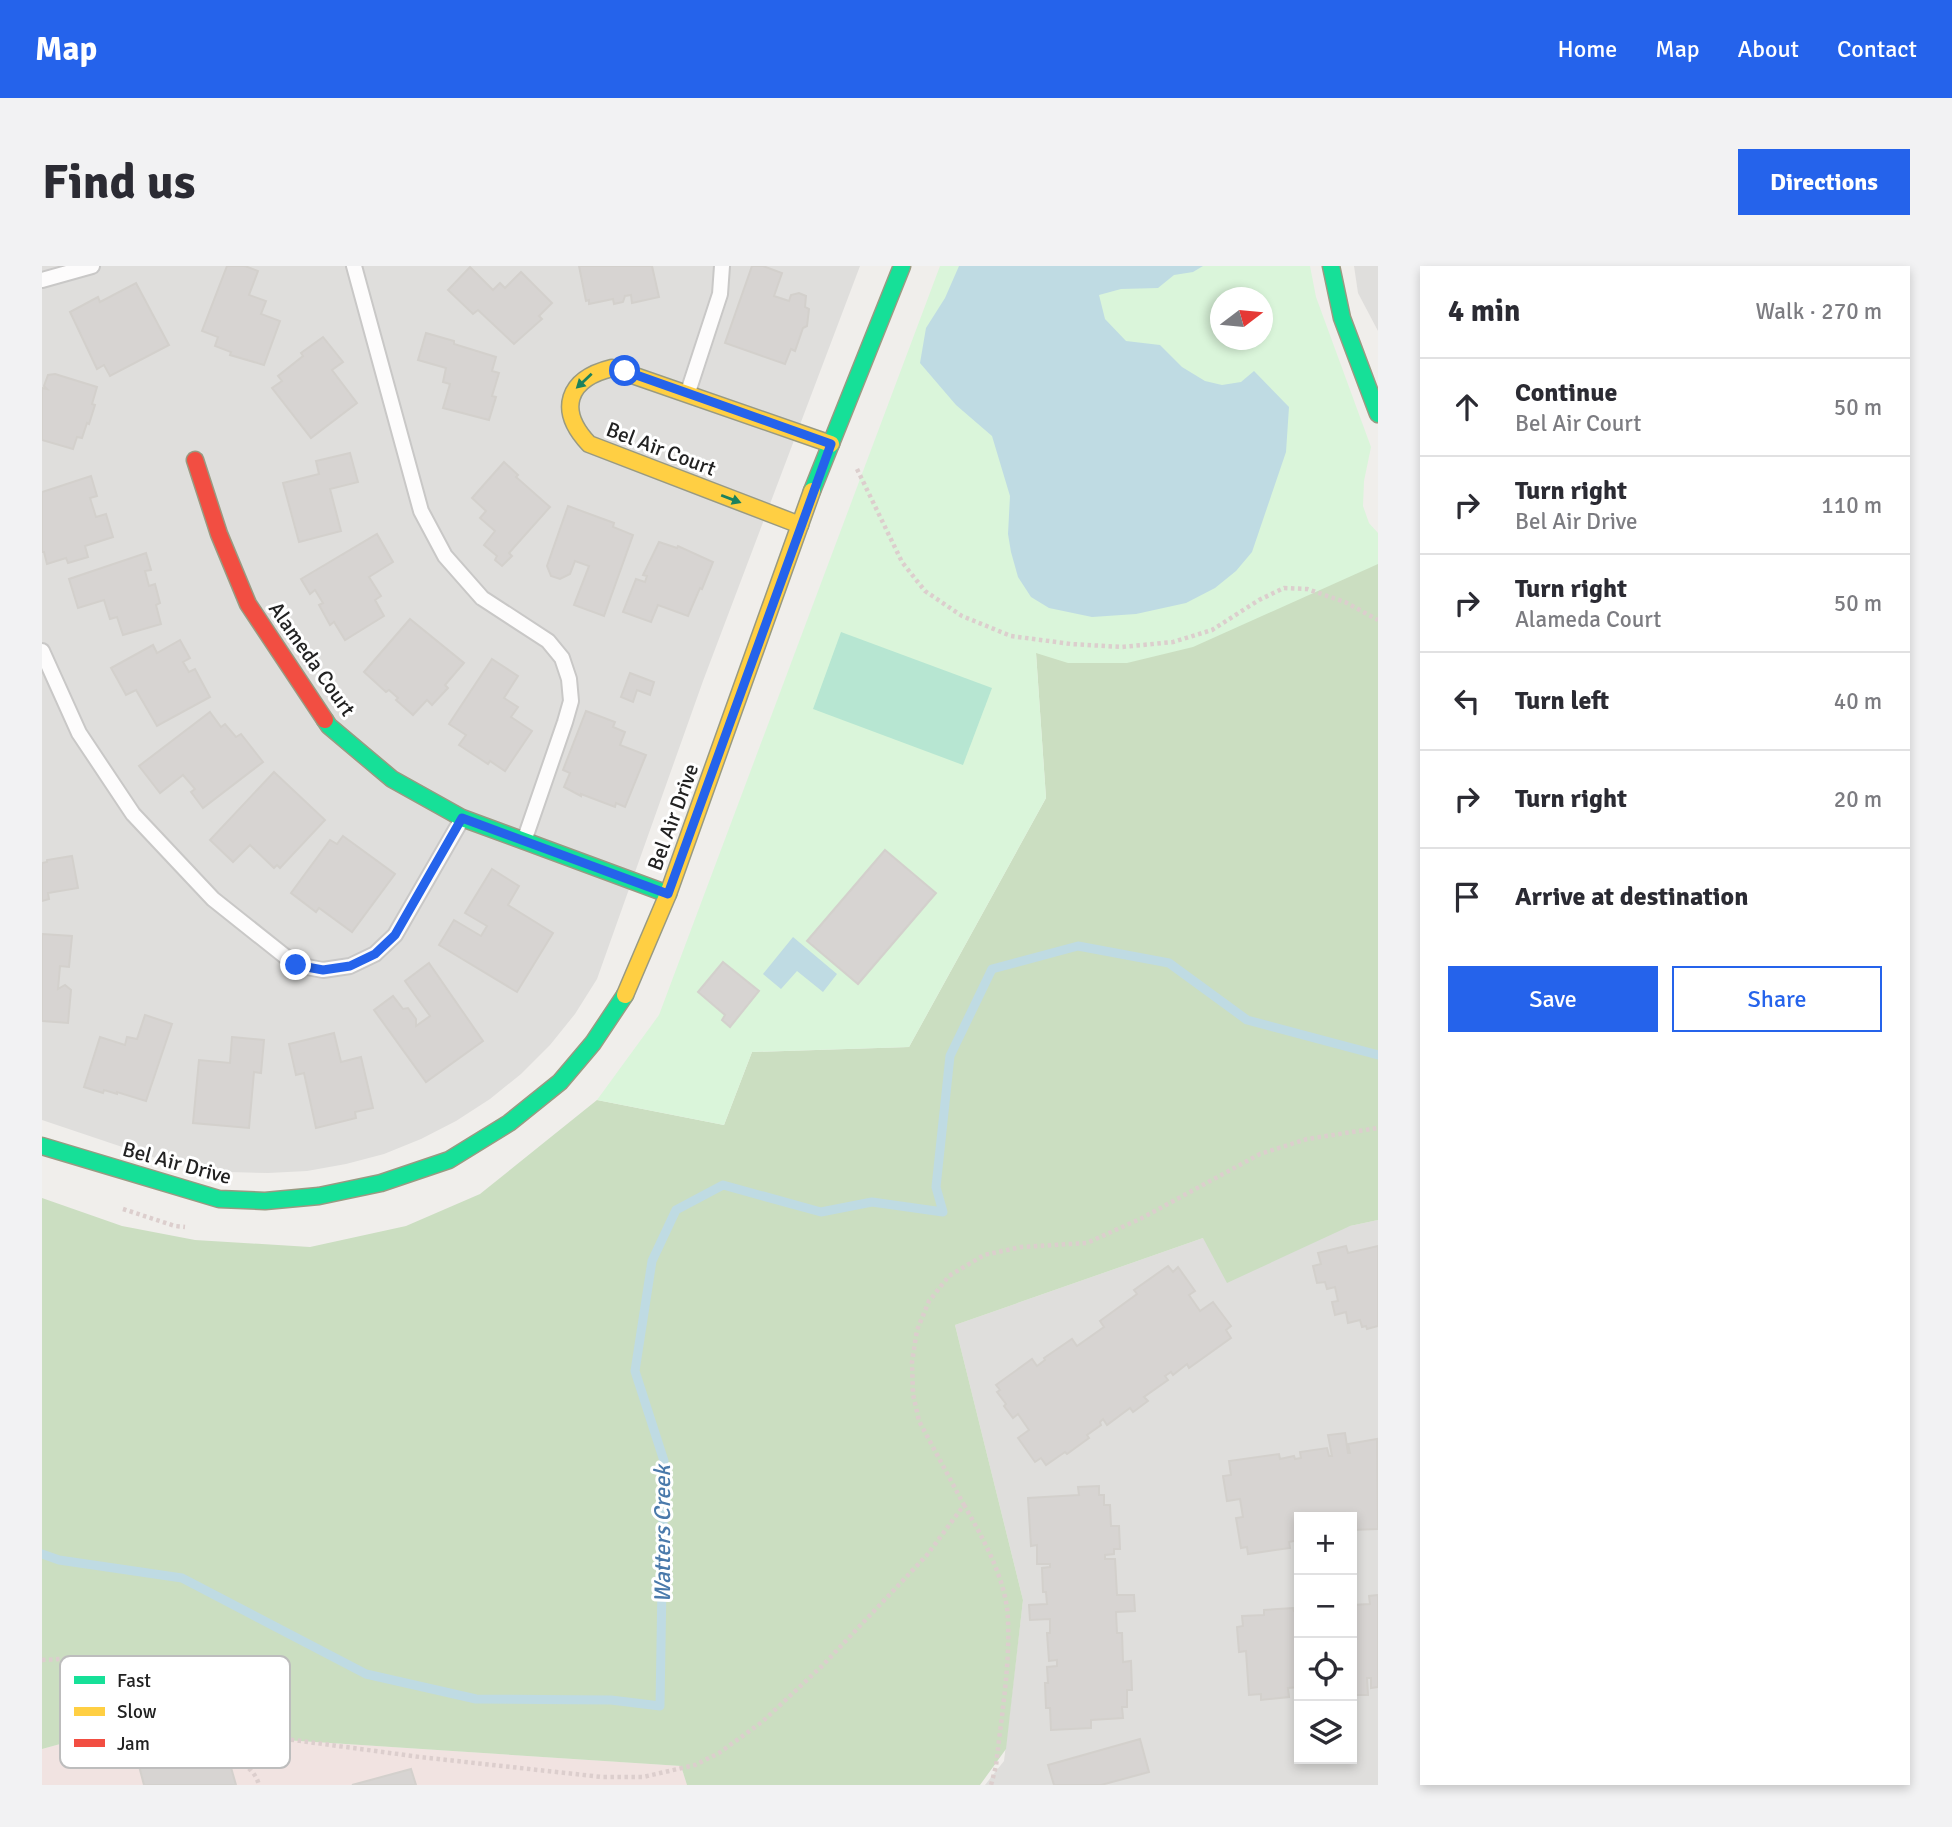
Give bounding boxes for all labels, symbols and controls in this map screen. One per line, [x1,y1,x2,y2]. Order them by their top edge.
text: Map [35,29,97,70]
text: Home [1557,34,1617,64]
text: Map [1655,34,1700,64]
text: About [1738,34,1799,64]
text: Contact [1837,34,1917,64]
button: Directions [1738,149,1910,215]
text: Find us [42,152,195,212]
north arrow [1210,287,1273,350]
text: 4 min [1448,293,1520,330]
text: Walk · 270 m [1756,297,1882,326]
route start [609,355,640,386]
one-way arrow [575,373,592,389]
text: Continue [1515,377,1617,409]
icon: ahead [1448,388,1486,426]
text: 50 m [1834,393,1882,422]
text: Bel Air Court [1515,409,1641,438]
street label: Bel Air Court [603,416,719,482]
text: Turn right [1515,475,1627,507]
icon: right [1448,486,1486,524]
text: 110 m [1821,491,1882,520]
one-way arrow [721,493,742,504]
text: Bel Air Drive [1515,507,1638,536]
text: Turn right [1515,573,1627,605]
icon: right [1448,584,1486,622]
text: 50 m [1834,589,1882,618]
street label: Alameda Court [263,597,361,721]
text: Alameda Court [1515,605,1661,634]
icon: left [1448,682,1486,720]
text: Turn left [1515,685,1609,717]
text: 40 m [1834,687,1882,716]
street label: Bel Air Drive [642,760,704,874]
icon: right [1448,780,1486,818]
text: Turn right [1515,783,1627,815]
text: 20 m [1834,785,1882,814]
icon: arrive [1448,878,1486,916]
text: Arrive at destination [1515,881,1748,913]
route end [280,949,311,980]
button: Save [1448,966,1658,1032]
button: Share [1672,966,1882,1032]
street label: Bel Air Drive [120,1136,234,1190]
water label: Watters Creek [648,1463,677,1603]
map controls [1294,1512,1357,1764]
button: + [1294,1512,1357,1575]
button: − [1294,1575,1357,1638]
button: locate [1294,1638,1357,1701]
legend [60,1656,290,1768]
text: Fast [117,1669,151,1693]
text: Slow [117,1700,157,1724]
button: layers [1294,1701,1357,1764]
text: Jam [117,1732,150,1756]

